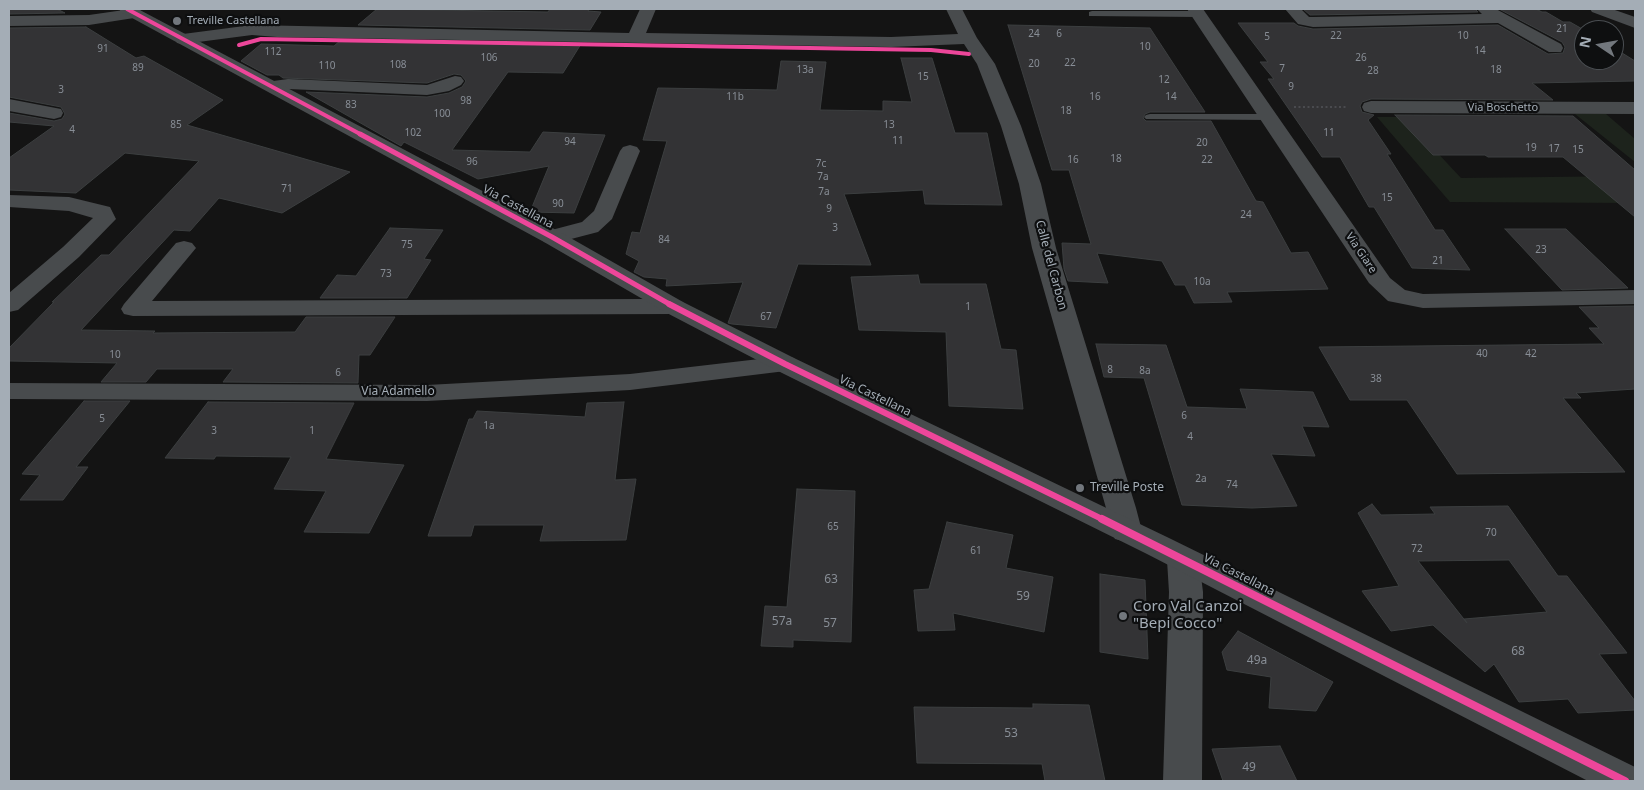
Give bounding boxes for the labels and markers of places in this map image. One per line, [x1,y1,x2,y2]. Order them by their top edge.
place label: Treville Castellana [187,14,279,28]
marker: Treville Castellana [171,15,183,27]
place label: Treville Poste [1090,481,1164,495]
marker: Treville Poste [1074,482,1086,494]
place label: Coro Val Canzoi "Bepi Cocco" [1133,598,1242,633]
marker: Coro Val Canzoi "Bepi Cocco" [1117,610,1129,622]

